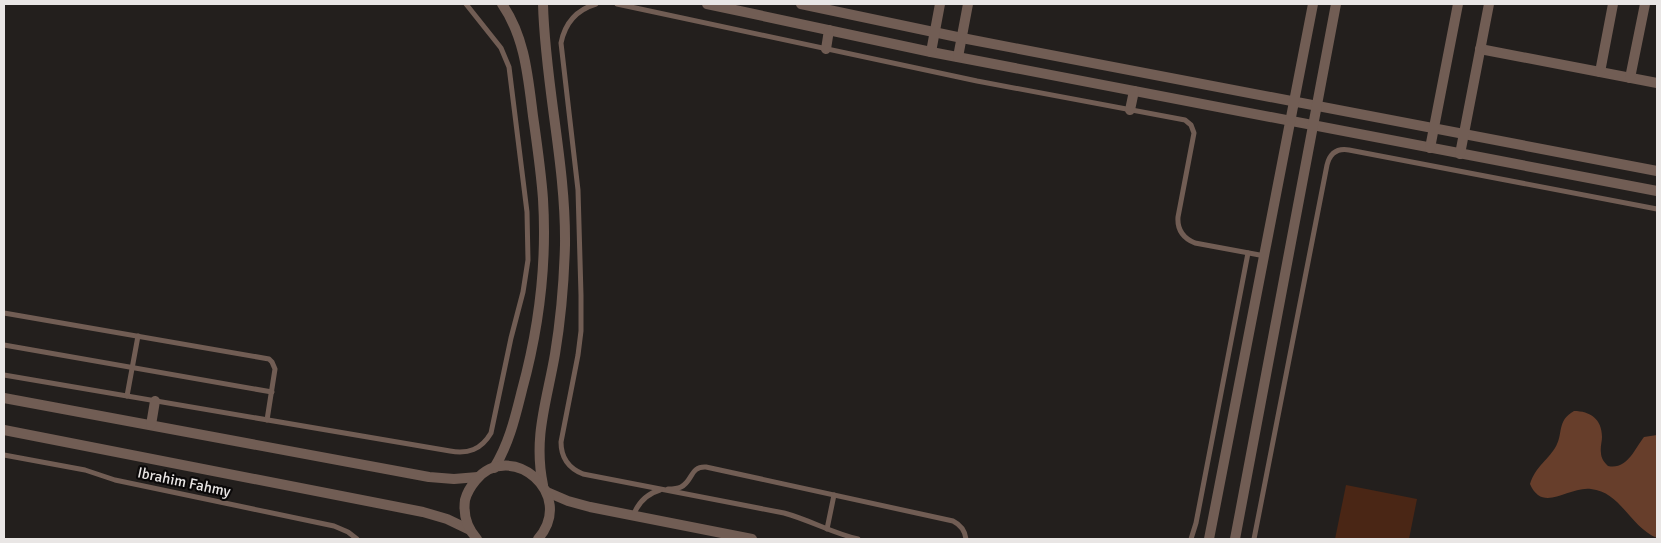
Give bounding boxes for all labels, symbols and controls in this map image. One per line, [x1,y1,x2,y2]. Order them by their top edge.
street label: Ibrahim Fahmy [136,463,232,501]

